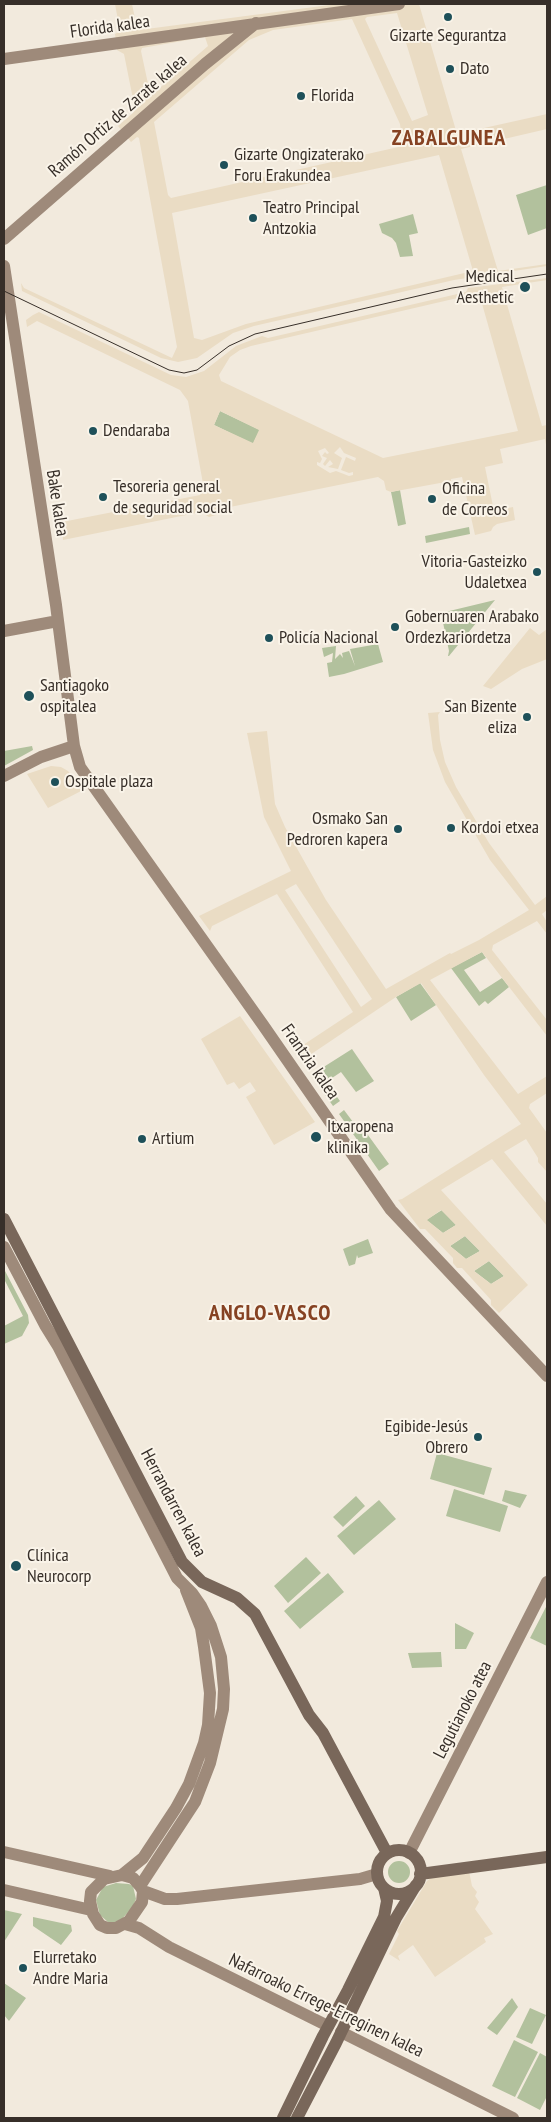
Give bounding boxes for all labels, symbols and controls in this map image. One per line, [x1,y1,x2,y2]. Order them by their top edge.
street label: Florida kalea [69,11,151,43]
marker: Gizarte Segurantza [442,11,454,23]
place label: Gizarte Segurantza [389,25,507,47]
street label: Ramón Ortiz de Zarate kalea [44,50,192,182]
place label: Dato [460,58,489,80]
marker: Dato [444,63,456,75]
place label: Florida [311,85,354,107]
marker: Florida [295,90,307,102]
district label: ZABALGUNEA [391,126,507,152]
place label: Gizarte Ongizaterako Foru Erakundea [234,144,364,186]
marker: Gizarte Ongizaterako Foru Erakundea [218,159,230,171]
place label: Teatro Principal Antzokia [263,197,359,240]
marker: Teatro Principal Antzokia [247,212,259,224]
place label: Medical Aesthetic [457,266,514,308]
marker: Medical Aesthetic [518,280,532,294]
place label: Dendaraba [103,420,170,442]
marker: Dendaraba [87,425,99,437]
street label: Bake kalea [41,468,73,538]
place label: Tesoreria general de seguridad social [113,476,232,518]
place label: Oficina de Correos [442,478,508,520]
marker: Tesoreria general de seguridad social [97,491,109,503]
marker: Oficina de Correos [426,493,438,505]
place label: Vitoria-Gasteizko Udaletxea [422,551,527,594]
marker: Vitoria-Gasteizko Udaletxea [531,566,543,578]
place label: Gobernuaren Arabako Ordezkariordetza [405,606,539,649]
marker: Gobernuaren Arabako Ordezkariordetza [389,621,401,633]
place label: Policía Nacional [279,627,378,649]
marker: Policía Nacional [263,632,275,644]
place label: Santiagoko ospitalea [40,675,109,718]
marker: Santiagoko ospitalea [22,689,36,703]
place label: San Bizente eliza [444,696,517,739]
marker: San Bizente eliza [521,711,533,723]
place label: Ospitale plaza [65,771,153,793]
marker: Ospitale plaza [49,776,61,788]
place label: Osmako San Pedroren kapera [287,808,388,851]
place label: Kordoi etxea [461,817,539,839]
marker: Kordoi etxea [445,822,457,834]
marker: Osmako San Pedroren kapera [392,823,404,835]
street label: Frantzia kalea [276,1020,344,1104]
place label: Itxaropena klinika [327,1116,394,1158]
place label: Artium [152,1128,194,1150]
marker: Itxaropena klinika [309,1130,323,1144]
marker: Artium [136,1133,148,1145]
district label: ANGLO-VASCO [207,1301,333,1327]
place label: Egibide-Jesús Obrero [385,1416,468,1458]
marker: Egibide-Jesús Obrero [472,1431,484,1443]
street label: Herrandarren kalea [136,1445,210,1561]
place label: Clínica Neurocorp [27,1545,91,1588]
marker: Clínica Neurocorp [9,1559,23,1573]
street label: Legutianoko atea [429,1658,497,1762]
place label: Elurretako Andre Maria [33,1947,108,1990]
street label: Nafarroako Errege-Erreginen kalea [225,1949,427,2063]
marker: Elurretako Andre Maria [17,1962,29,1974]

